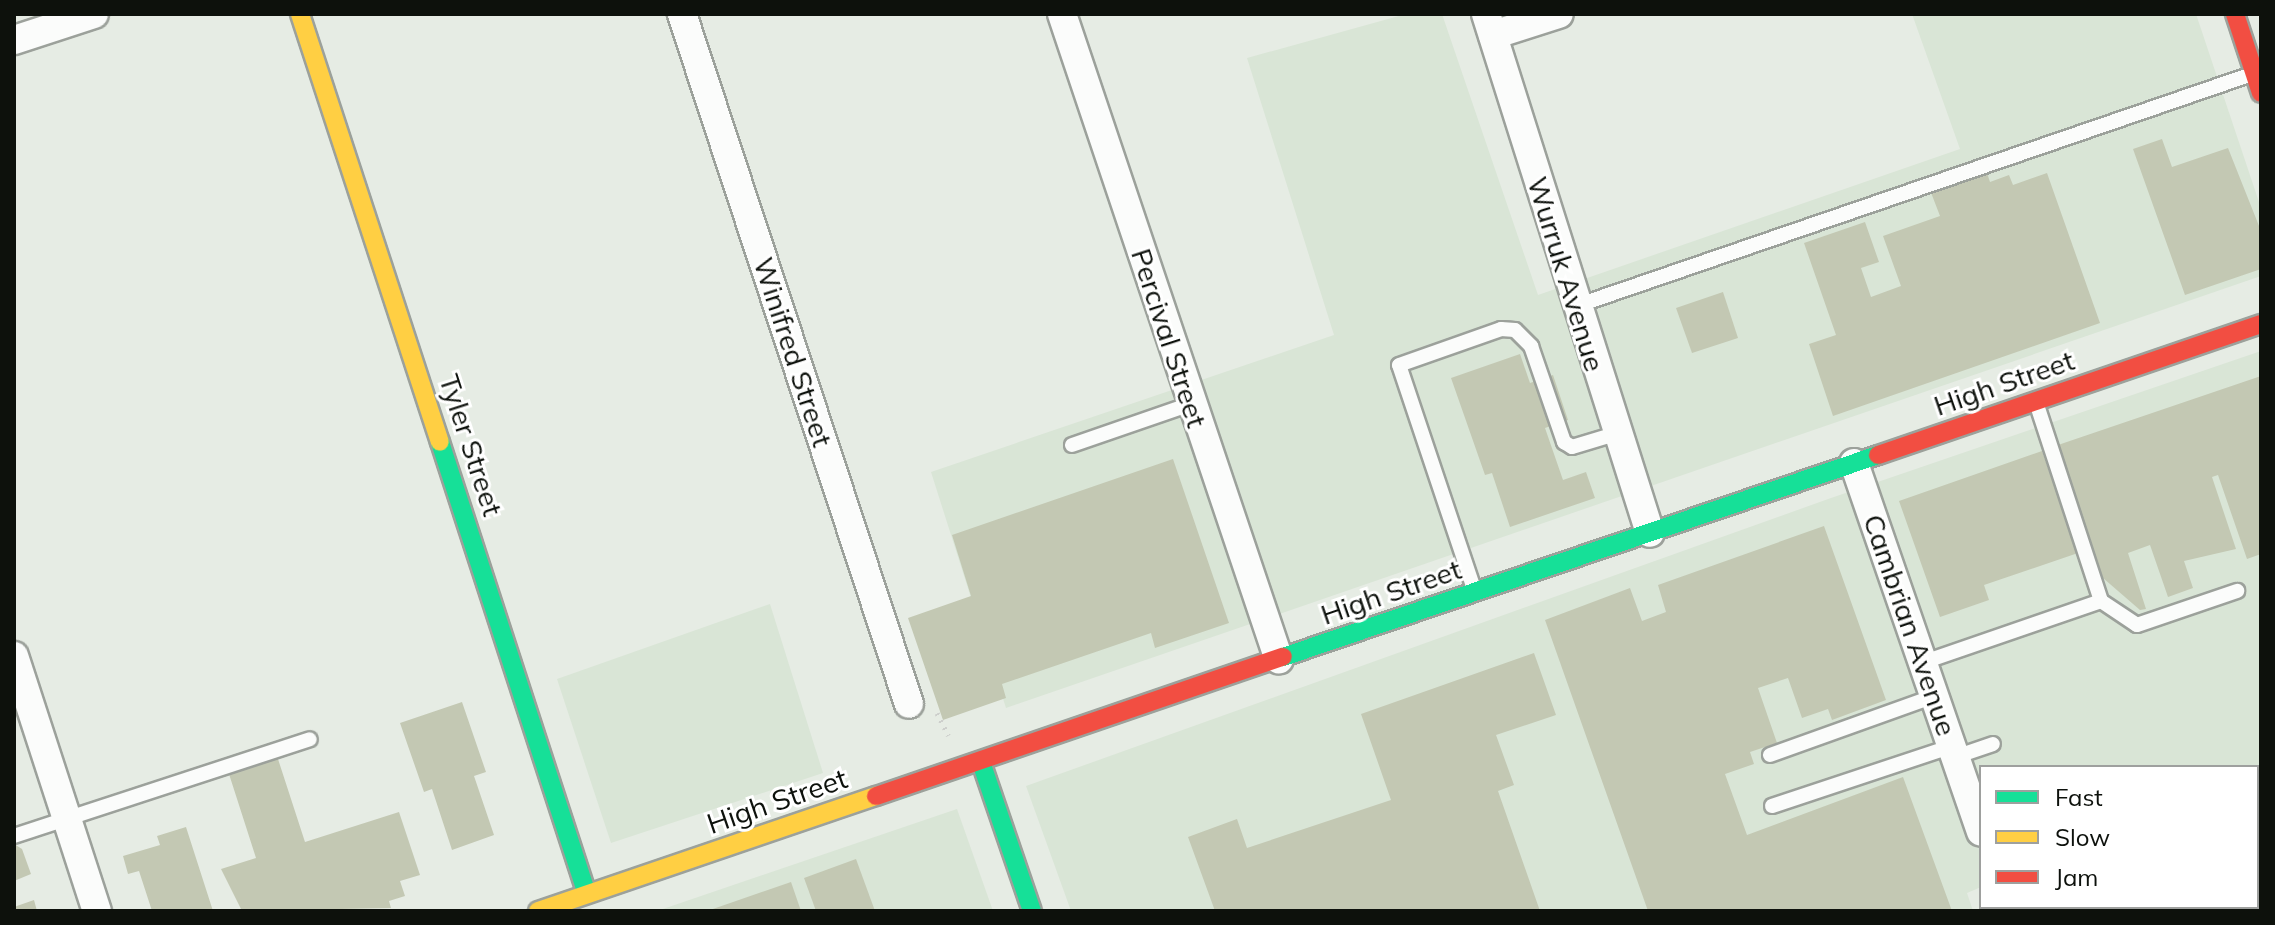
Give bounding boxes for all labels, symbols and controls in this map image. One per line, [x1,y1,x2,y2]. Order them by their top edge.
street label: Wurruk Avenue [1520,173,1612,375]
street label: Percival Street [1124,244,1214,432]
street label: Winifred Street [747,253,839,451]
street label: High Street [1929,343,2079,423]
street label: Tyler Street [432,370,510,520]
street label: Cambrian Avenue [1856,510,1964,740]
street label: High Street [1316,552,1466,632]
street label: High Street [702,761,852,841]
legend [1979,765,2259,909]
text: Fast [2055,782,2103,812]
text: Slow [2055,822,2110,852]
text: Jam [2055,862,2098,892]

